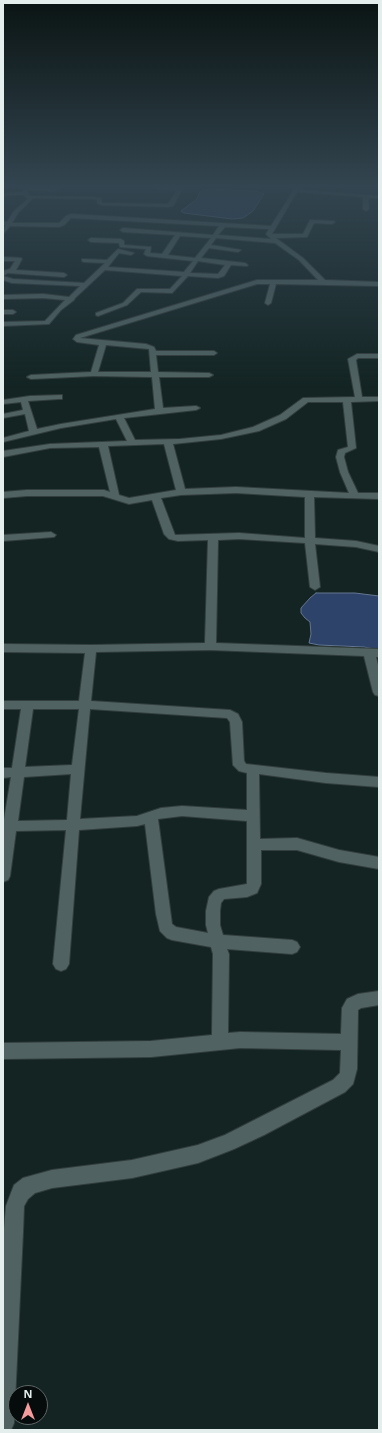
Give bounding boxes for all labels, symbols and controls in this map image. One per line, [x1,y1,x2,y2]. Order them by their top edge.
north arrow [8,1385,48,1425]
text: N [24,1386,32,1401]

